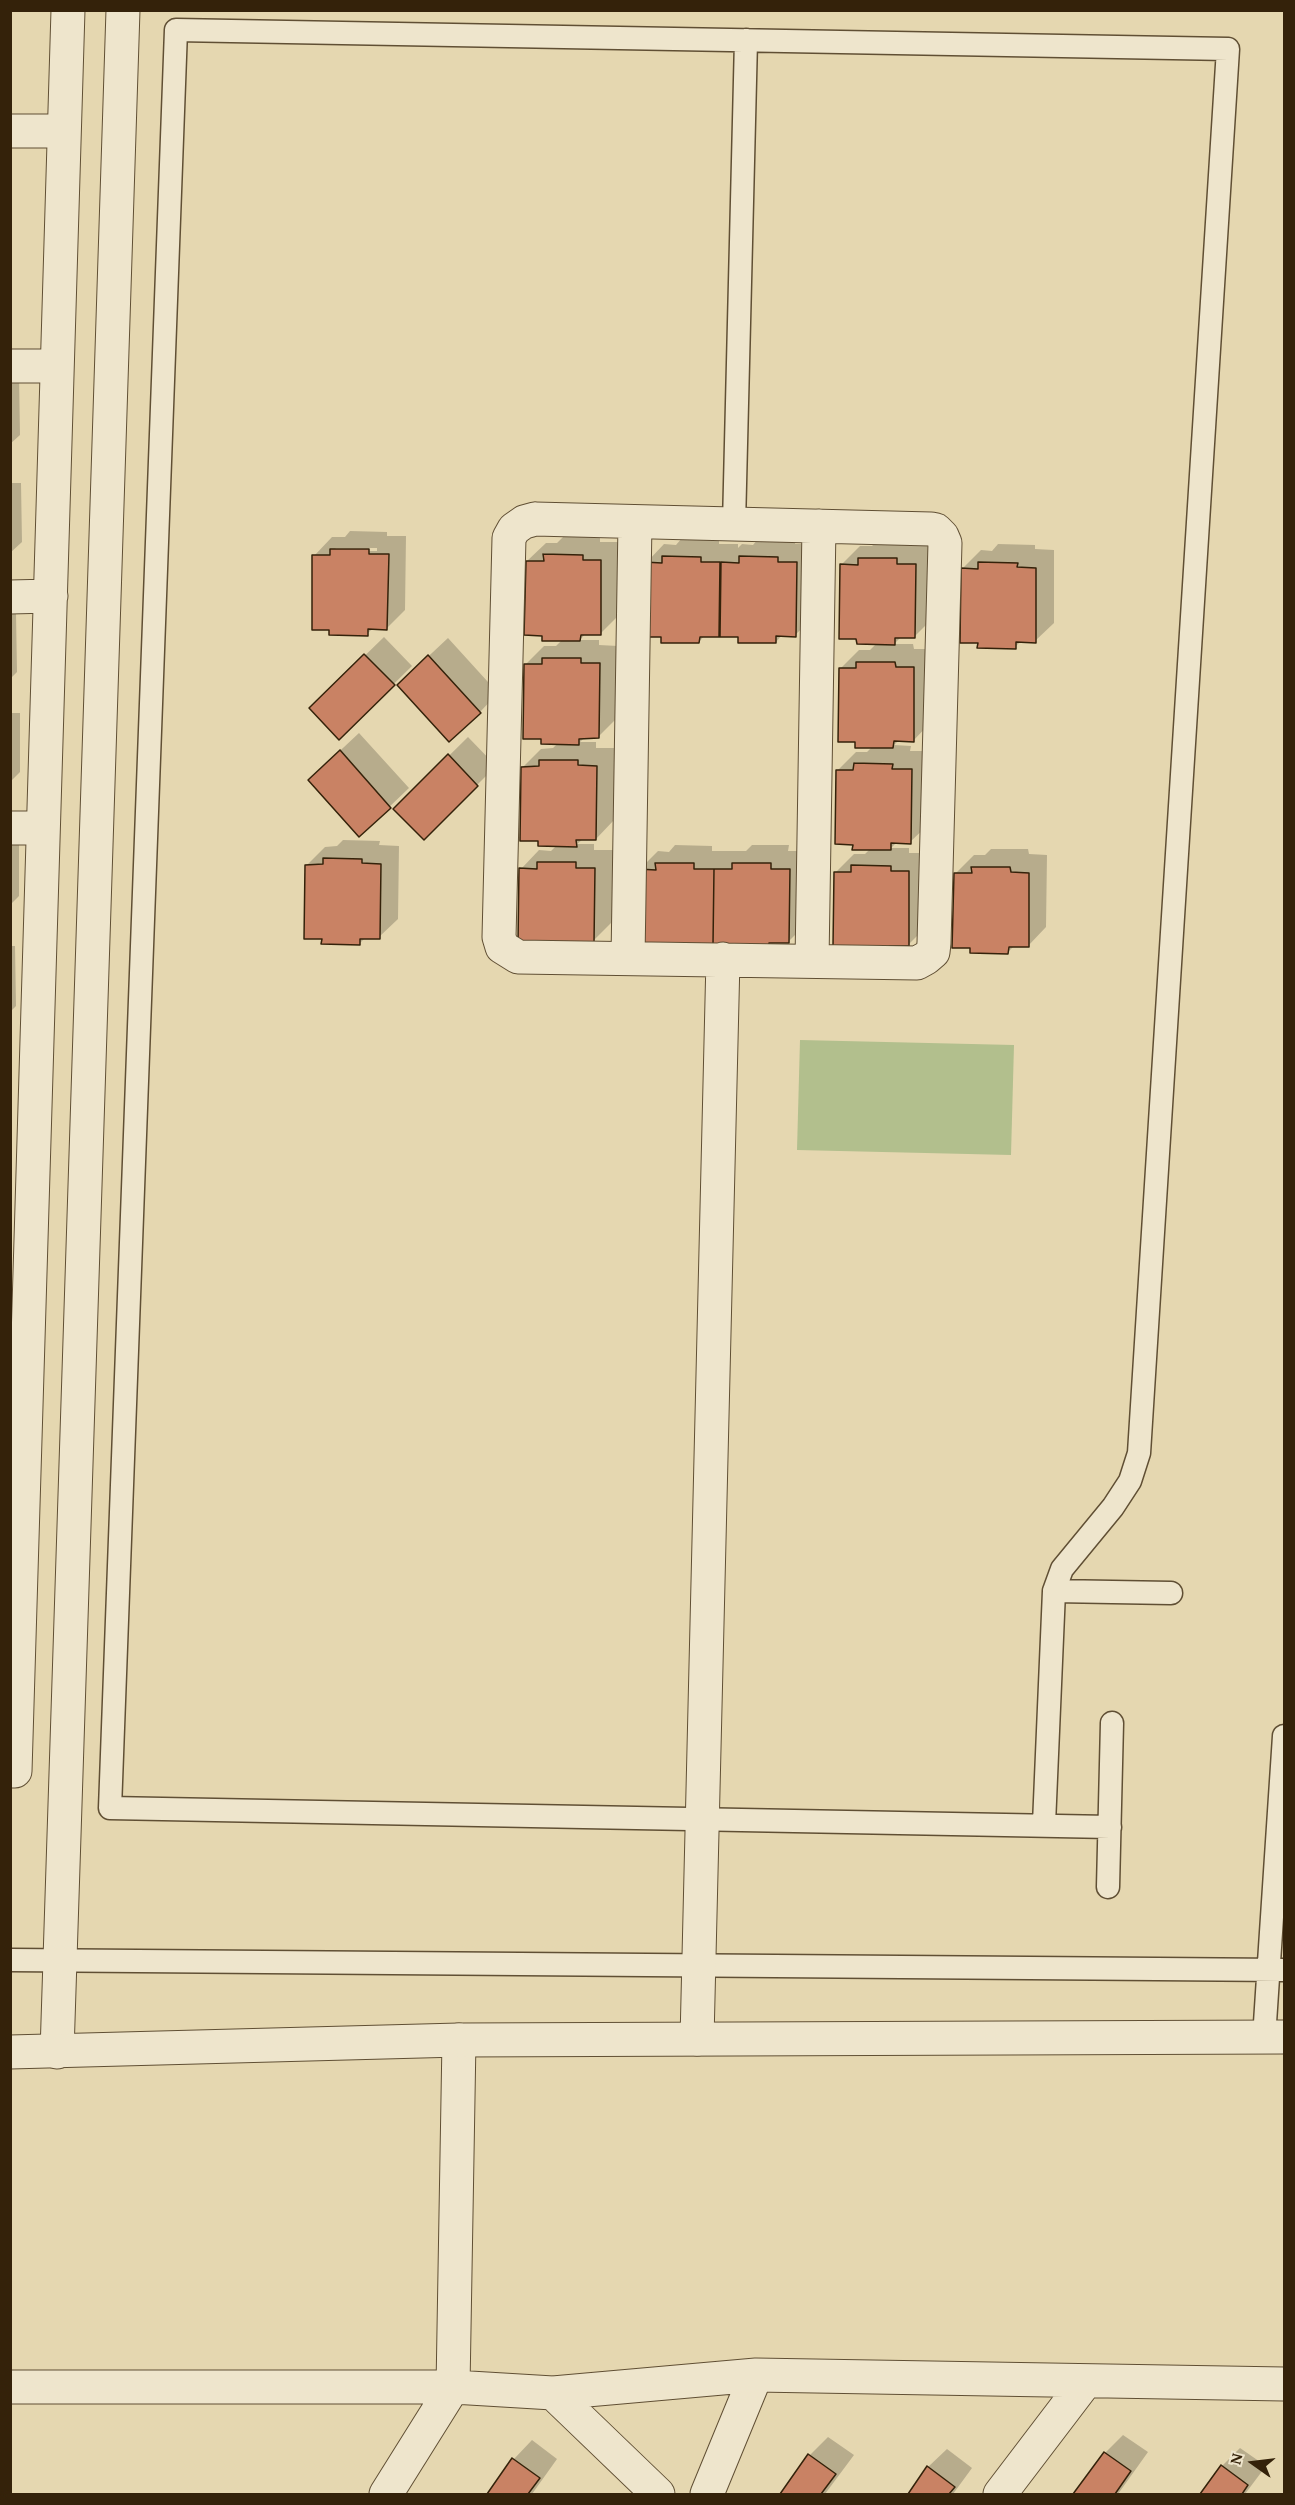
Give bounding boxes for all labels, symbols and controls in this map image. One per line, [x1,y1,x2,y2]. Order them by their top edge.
north arrow [1223,2433,1283,2493]
text: N [1223,2451,1248,2467]

